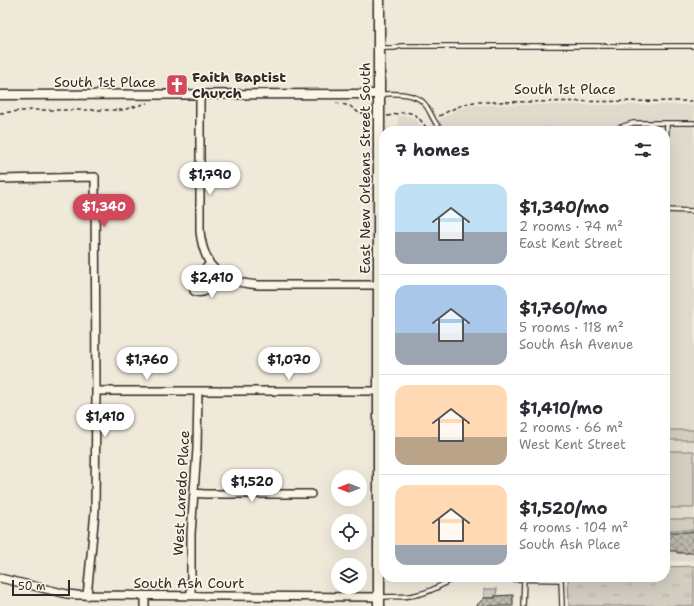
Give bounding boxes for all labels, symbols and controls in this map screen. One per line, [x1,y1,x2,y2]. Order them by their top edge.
street label: East New Orleans Street South [356,62,374,274]
place label: Faith Baptist Church [192,68,286,102]
church icon: Faith Baptist Church [164,72,190,98]
street label: South 1st Place [54,73,156,91]
street label: South 1st Place [514,80,616,98]
text: 7 homes [395,139,470,161]
icon: filters [632,139,654,161]
pin: $1,790 [177,162,243,196]
text: $1,790 [188,166,232,183]
pin: $1,340 [71,194,137,228]
text: $1,340/mo [519,196,609,218]
text: $1,340 [82,198,126,215]
icon: home [427,200,475,248]
text: 2 rooms · 74 m² [519,218,623,235]
text: East Kent Street [519,235,623,252]
pin: $2,410 [179,265,245,299]
text: $2,410 [190,269,234,286]
text: $1,760/mo [519,297,608,319]
icon: home [427,301,475,349]
text: 5 rooms · 118 m² [519,319,624,336]
text: South Ash Avenue [519,336,633,353]
pin: $1,760 [114,347,180,381]
pin: $1,070 [256,347,322,381]
text: $1,760 [125,351,169,368]
text: $1,070 [267,351,311,368]
text: $1,410/mo [519,397,603,419]
icon: home [427,401,475,449]
pin: $1,410 [72,404,138,438]
text: $1,410 [85,408,125,425]
text: 2 rooms · 66 m² [519,419,623,436]
street label: West Laredo Place [169,430,193,556]
text: West Kent Street [519,436,626,453]
pin: $1,520 [219,469,285,503]
north arrow [331,470,367,506]
map controls [331,470,367,594]
text: $1,520 [230,473,274,490]
text: $1,520/mo [519,497,608,519]
icon: home [427,501,475,549]
button: locate [331,514,367,550]
text: 4 rooms · 104 m² [519,519,628,536]
text: South Ash Place [519,536,621,553]
button: layers [331,558,367,594]
street label: South Ash Court [134,574,244,592]
scale bar [12,578,70,597]
text: 50 m [18,579,46,594]

